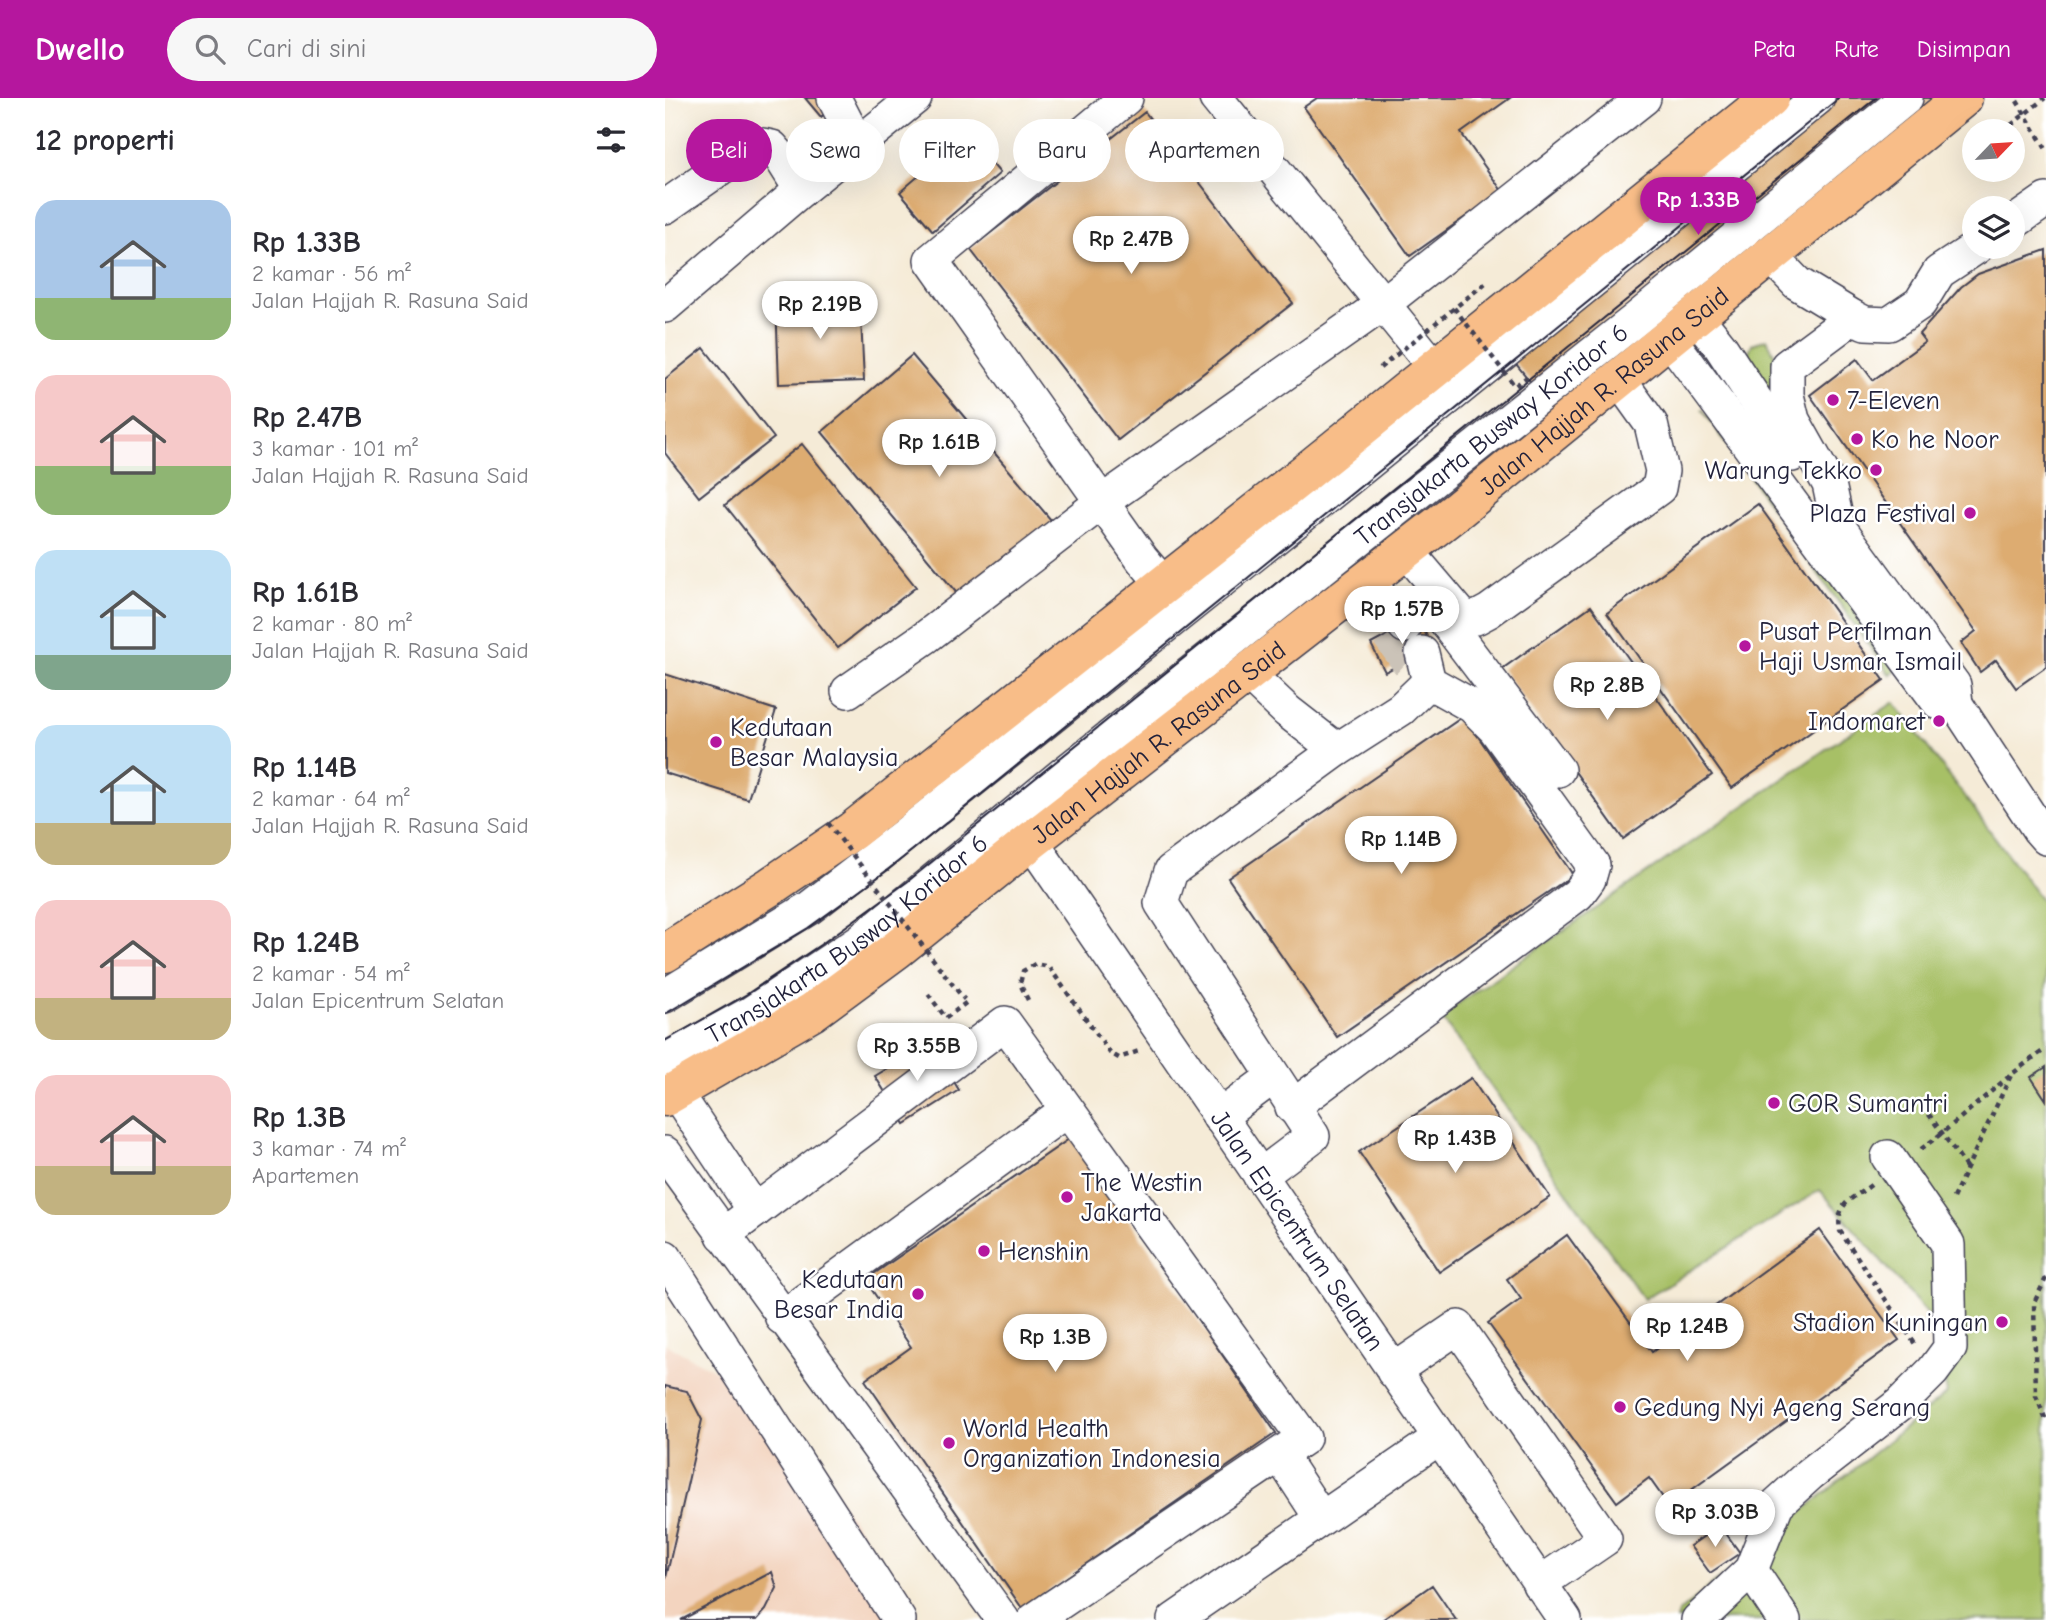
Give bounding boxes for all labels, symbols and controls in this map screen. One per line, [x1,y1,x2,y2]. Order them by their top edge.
search box [167,18,657,81]
text: Dwello [35,30,125,68]
icon: search [191,30,229,68]
text: Cari di sini [247,34,367,64]
text: Peta [1753,35,1796,63]
text: Rute [1834,35,1879,63]
text: Disimpan [1917,35,2011,63]
chip: Beli [686,119,772,182]
chip: Sewa [786,119,885,182]
chip: Filter [899,119,999,182]
chip: Baru [1013,119,1111,182]
chip: Apartemen [1125,119,1284,182]
north arrow [1962,119,2025,182]
map controls [1962,119,2025,259]
icon: filters [592,121,630,159]
text: 12 properti [35,123,175,158]
pin: Rp 1.33B [1626,178,1770,237]
text: Rp 1.33B [1656,186,1740,213]
button: layers [1962,196,2025,259]
pin: Rp 2.47B [1059,216,1203,276]
text: Rp 1.33B [252,225,361,260]
text: Rp 2.47B [1089,225,1173,252]
icon: home [91,228,175,312]
text: 2 kamar · 56 m² [252,260,411,287]
street label: Jalan Hajjah R. Rasuna Said [1474,281,1735,502]
pin: Rp 2.19B [748,282,892,341]
text: Jalan Hajjah R. Rasuna Said [252,287,529,314]
text: Rp 2.19B [778,290,862,317]
street label: Transjakarta Busway Koridor 6 [1349,317,1634,553]
place label: 7-Eleven [1847,386,1940,416]
marker: 7-Eleven [1825,392,1841,408]
text: Rp 2.47B [252,400,362,435]
icon: home [91,403,175,487]
pin: Rp 1.61B [867,420,1011,479]
place label: Ko he Noor [1871,425,1999,455]
text: Rp 1.61B [898,428,980,455]
marker: Ko he Noor [1849,431,1865,447]
text: 3 kamar · 101 m² [252,435,418,462]
place label: Warung Tekko [1704,456,1862,486]
text: Jalan Hajjah R. Rasuna Said [252,462,529,489]
marker: Warung Tekko [1868,462,1884,478]
place label: Plaza Festival [1809,499,1956,529]
marker: Plaza Festival [1962,505,1978,521]
text: Rp 1.61B [252,575,359,610]
icon: home [91,578,175,662]
pin: Rp 1.57B [1330,587,1474,646]
text: Rp 1.57B [1360,595,1444,622]
text: 2 kamar · 80 m² [252,610,412,637]
place label: Pusat Perfilman Haji Usmar Ismail [1759,617,1962,677]
street label: Jalan Hajjah R. Rasuna Said [1026,635,1292,851]
text: Jalan Hajjah R. Rasuna Said [252,637,529,664]
marker: Pusat Perfilman Haji Usmar Ismail [1737,638,1753,654]
pin: Rp 2.8B [1542,662,1672,722]
text: Rp 2.8B [1569,671,1645,698]
place label: Indomaret [1808,707,1927,737]
place label: Kedutaan Besar Malaysia [730,713,898,773]
marker: Indomaret [1931,713,1947,729]
marker: Kedutaan Besar Malaysia [708,734,724,750]
text: Rp 1.14B [252,750,357,785]
icon: home [91,753,175,837]
text: 2 kamar · 64 m² [252,785,410,812]
text: Jalan Hajjah R. Rasuna Said [252,812,529,839]
pin: Rp 1.14B [1329,816,1473,876]
text: Rp 1.14B [1361,825,1441,852]
street label: Transjakarta Busway Koridor 6 [701,828,994,1051]
text: Rp 1.24B [252,925,359,960]
icon: home [91,928,175,1012]
text: 2 kamar · 54 m² [252,960,410,987]
text: Jalan Epicentrum Selatan [252,987,504,1014]
pin: Rp 3.55B [845,1024,989,1083]
text: Rp 3.55B [873,1032,961,1059]
place label: GOR Sumantri [1788,1089,1948,1119]
marker: GOR Sumantri [1766,1095,1782,1111]
text: Rp 1.3B [252,1100,346,1135]
icon: home [91,1103,175,1187]
street label: Jalan Epicentrum Selatan [1204,1105,1390,1357]
pin: Rp 1.43B [1383,1116,1527,1175]
text: Rp 1.43B [1414,1124,1496,1151]
text: 3 kamar · 74 m² [252,1135,406,1162]
text: Apartemen [252,1162,359,1189]
place label: The Westin Jakarta [1081,1168,1203,1228]
marker: The Westin Jakarta [1059,1189,1075,1205]
place label: Henshin [998,1237,1089,1267]
marker: Henshin [976,1243,992,1259]
place label: Kedutaan Besar India [774,1265,904,1325]
marker: Kedutaan Besar India [910,1286,926,1302]
pin: Rp 1.24B [1615,1304,1759,1363]
place label: Stadion Kuningan [1793,1308,1988,1338]
text: Rp 1.24B [1646,1312,1728,1339]
pin: Rp 1.3B [990,1314,1120,1374]
marker: Stadion Kuningan [1994,1314,2010,1330]
text: Rp 1.3B [1019,1323,1091,1350]
place label: Gedung Nyi Ageng Serang [1634,1393,1930,1423]
marker: Gedung Nyi Ageng Serang [1612,1399,1628,1415]
place label: World Health Organization Indonesia [963,1414,1221,1474]
marker: World Health Organization Indonesia [941,1435,957,1451]
pin: Rp 3.03B [1643,1490,1787,1549]
text: Rp 3.03B [1671,1498,1759,1525]

